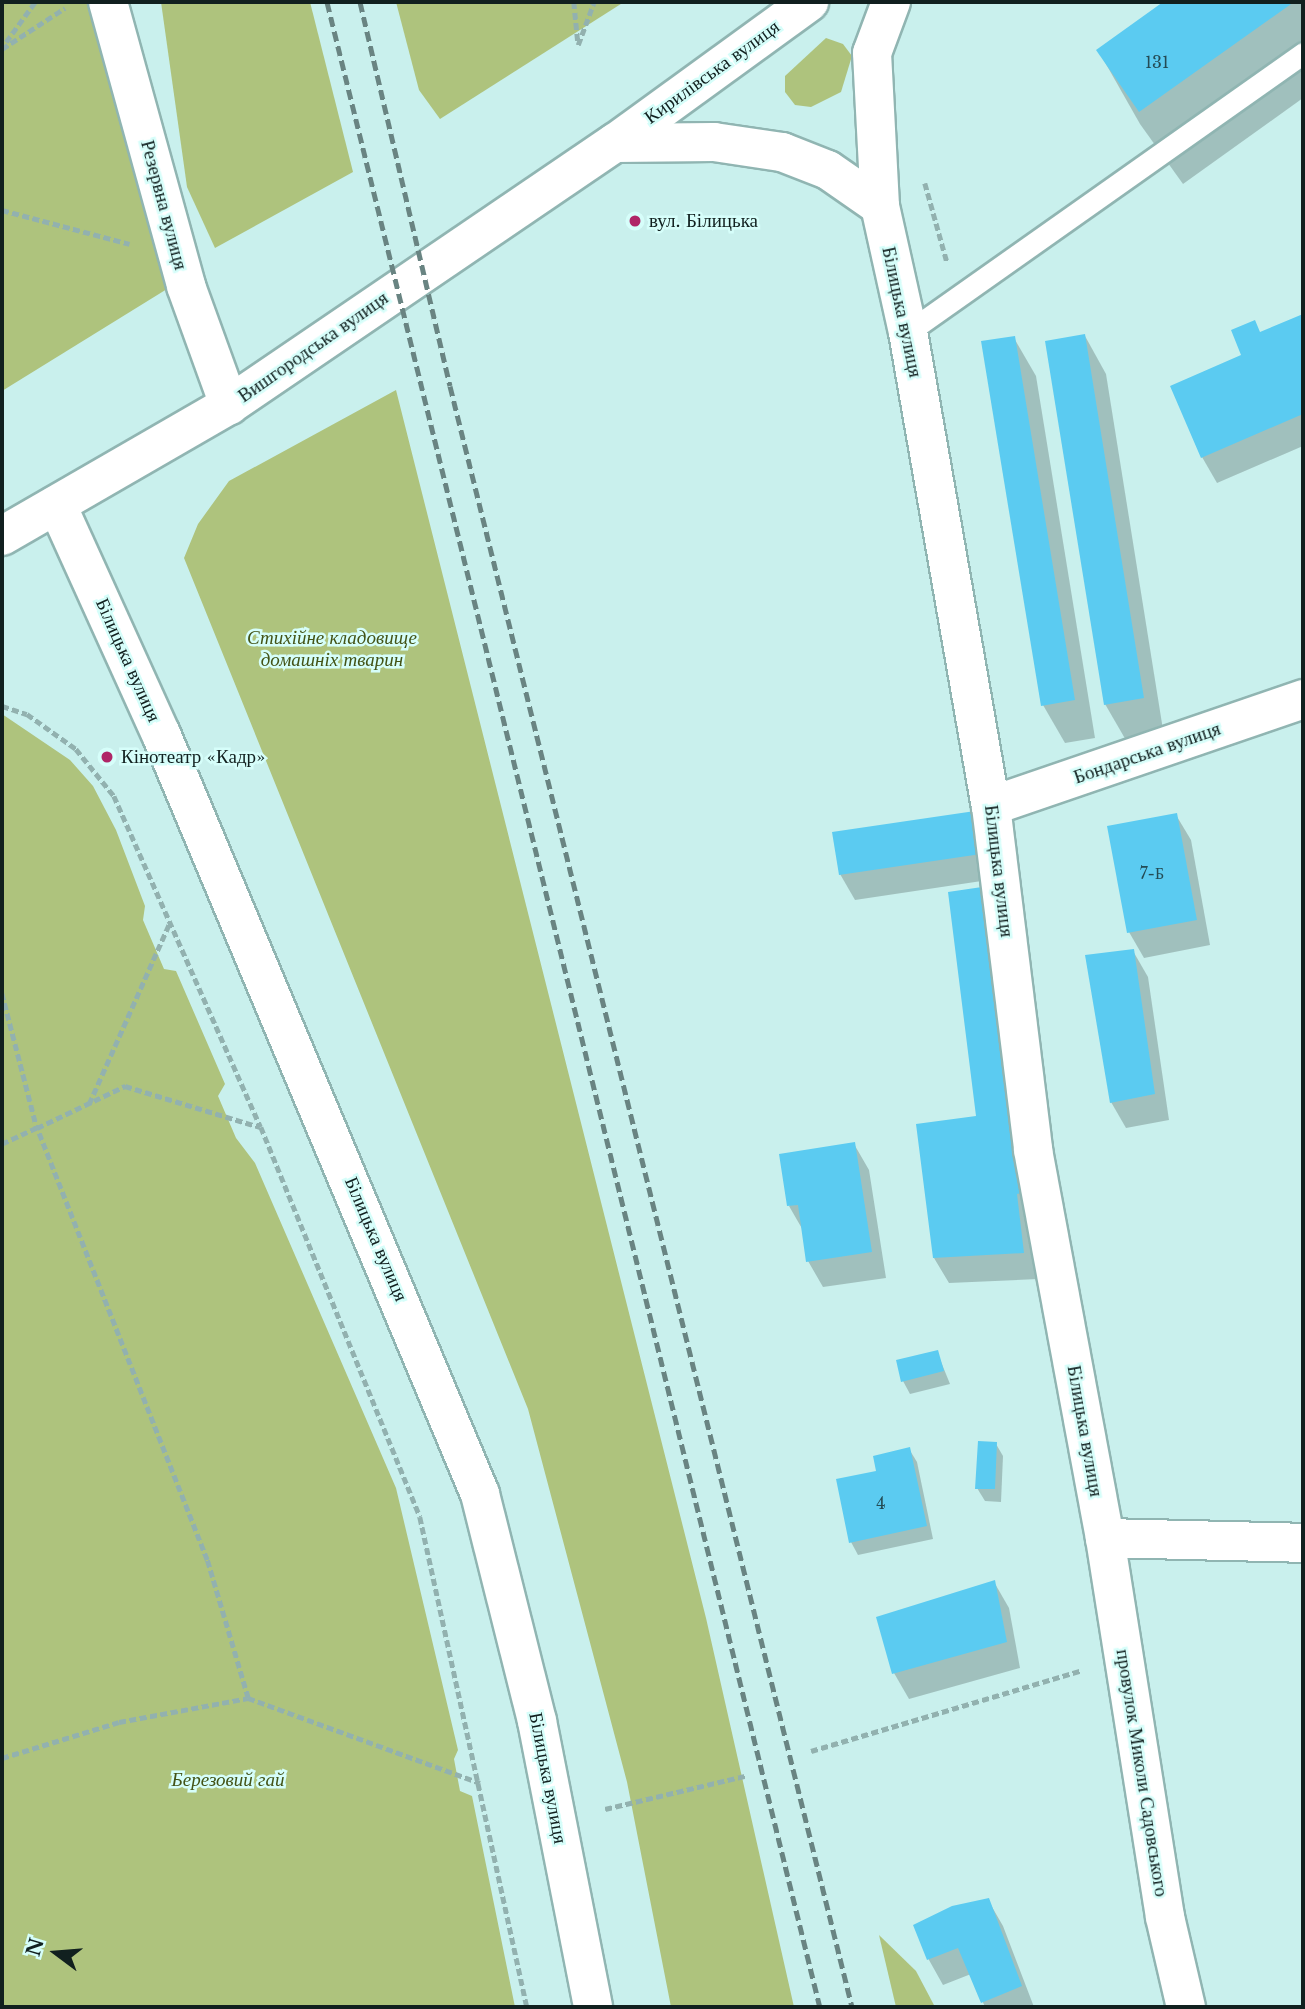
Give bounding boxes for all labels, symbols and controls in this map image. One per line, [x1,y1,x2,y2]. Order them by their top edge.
street label: Кирилівська вулиця [640,15,784,129]
house number: 131 [1145,52,1169,72]
street label: Резервна вулиця [136,138,192,272]
place label: вул. Білицька [649,210,758,232]
marker: вул. Білицька [627,213,643,229]
street label: Білицька вулиця [877,245,927,379]
street label: Вишгородська вулиця [234,287,392,407]
street label: Білицька вулиця [91,595,165,725]
park label: Стихійне кладовище домашніх тварин [247,627,417,671]
street label: Бондарська вулиця [1071,717,1223,789]
place label: Кінотеатр «Кадр» [121,746,265,768]
marker: Кінотеатр «Кадр» [99,749,115,765]
street label: Білицька вулиця [980,804,1018,938]
house number: 7-Б [1140,863,1164,883]
street label: Білицька вулиця [340,1173,412,1305]
street label: Білицька вулиця [1062,1364,1108,1498]
house number: 4 [876,1493,886,1513]
street label: провулок Миколи Садовського [1111,1648,1173,1898]
street label: Білицька вулиця [524,1711,572,1845]
park label: Березовий гай [172,1769,284,1791]
north arrow [21,1918,91,1988]
text: N [22,1935,49,1959]

